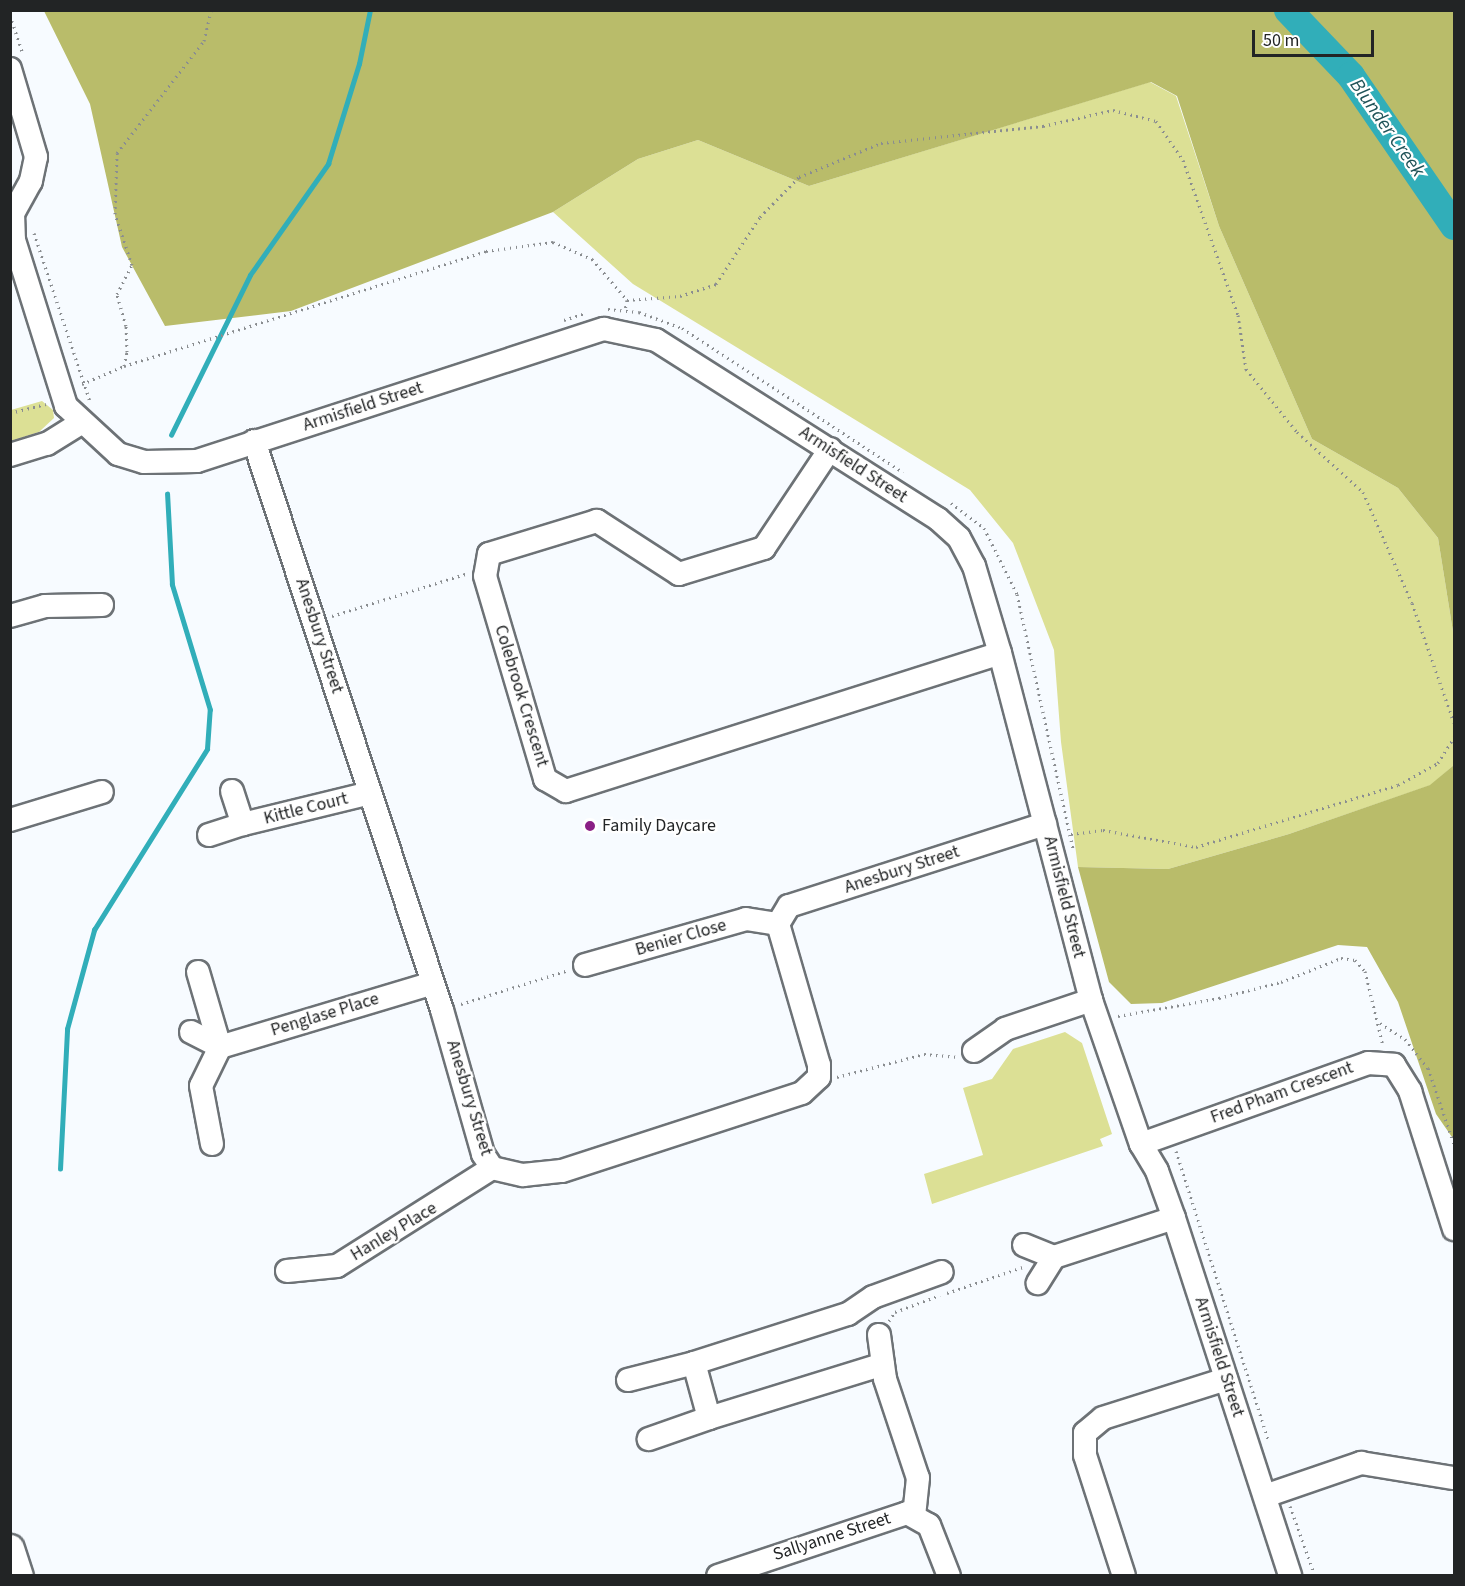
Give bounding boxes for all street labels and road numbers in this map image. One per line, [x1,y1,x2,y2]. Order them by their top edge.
street label: Armisfield Street [300,377,426,437]
street label: Armisfield Street [795,422,911,508]
street label: Anesbury Street [290,576,348,696]
street label: Colebrook Crescent [489,623,553,769]
street label: Kittle Court [262,788,350,830]
street label: Armisfield Street [1038,834,1090,960]
street label: Anesbury Street [842,841,962,899]
street label: Benier Close [633,915,729,961]
street label: Penglase Place [268,988,382,1042]
street label: Anesbury Street [441,1038,497,1158]
street label: Fred Pham Crescent [1208,1057,1356,1129]
street label: Hanley Place [347,1198,441,1266]
street label: Armisfield Street [1189,1294,1249,1420]
street label: Sallyanne Street [771,1508,893,1566]

